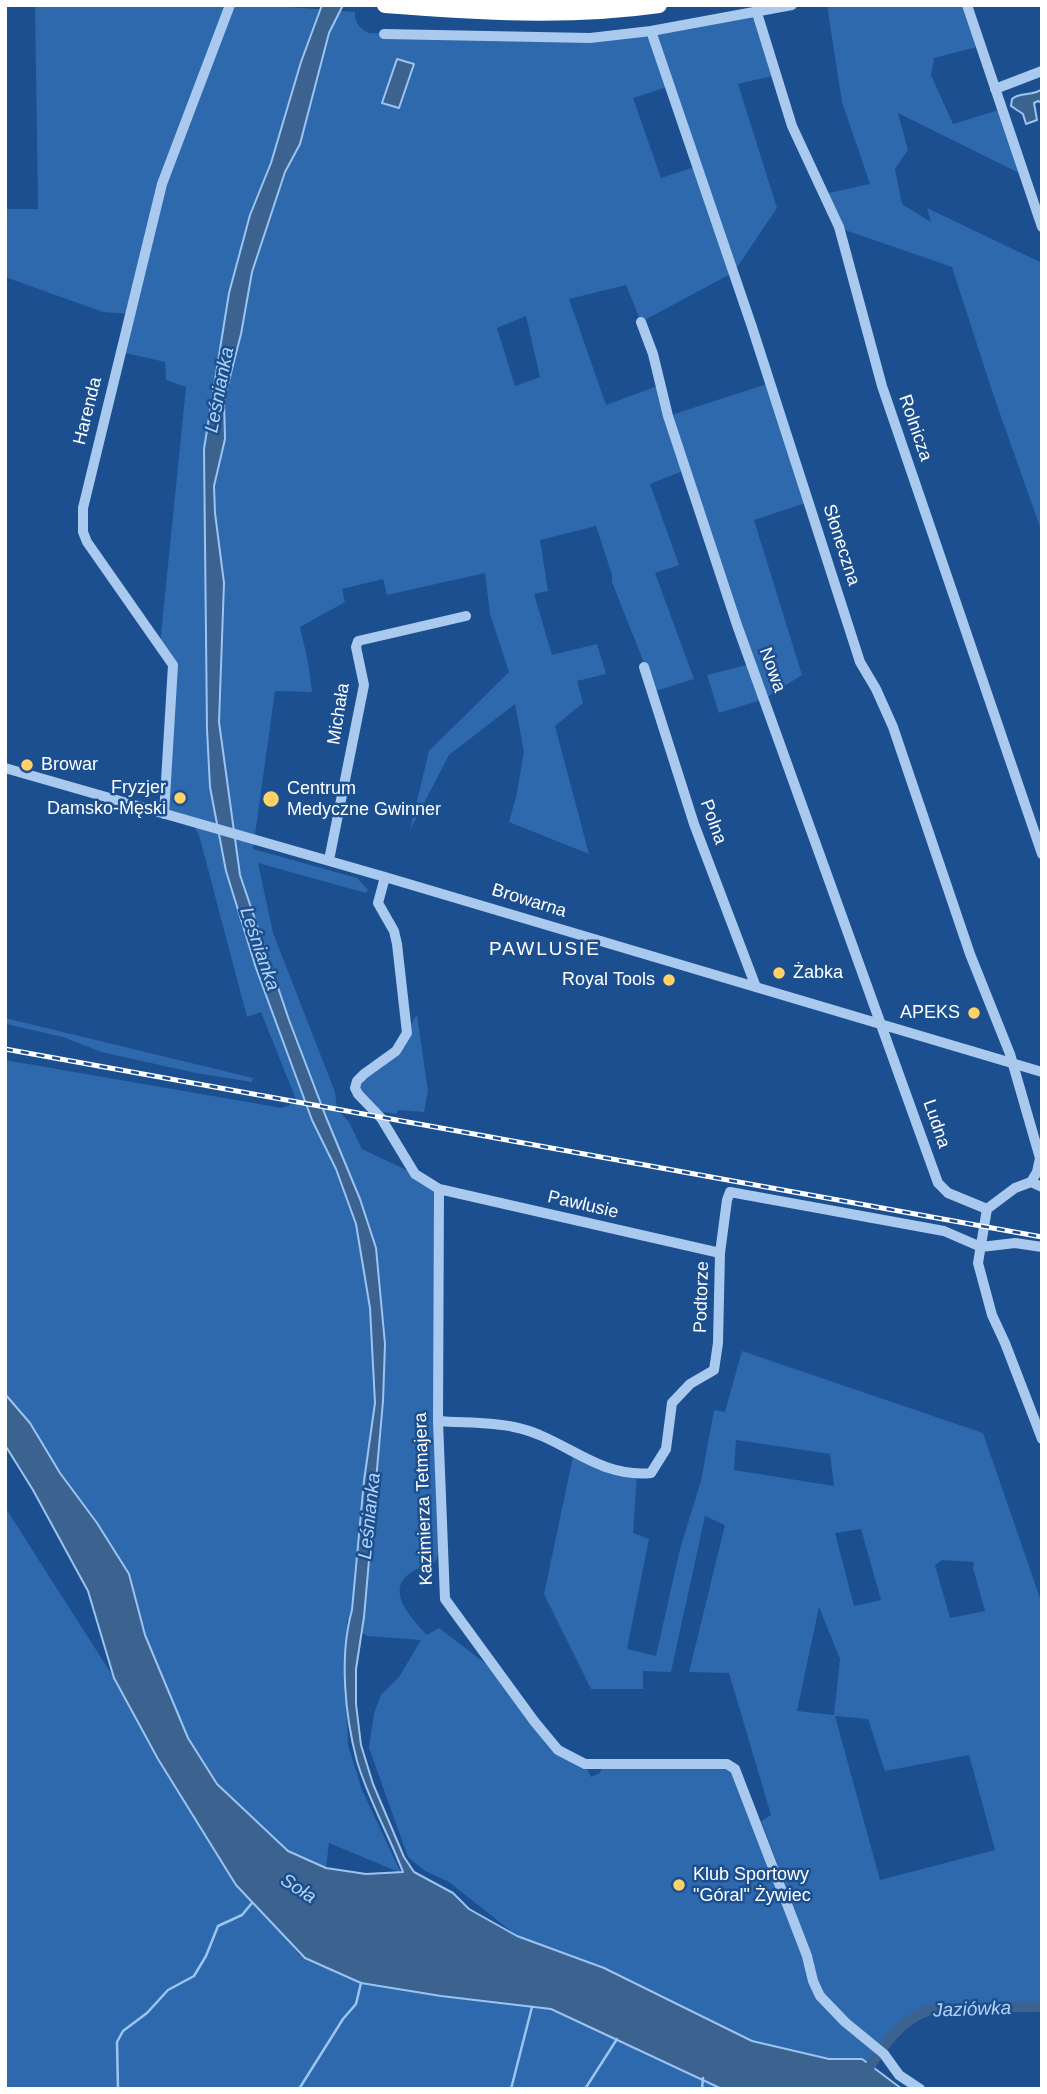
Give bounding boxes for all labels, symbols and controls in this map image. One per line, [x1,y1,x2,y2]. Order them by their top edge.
water label: Leśnianka [201,345,239,435]
street label: Harenda [69,375,107,447]
street label: Rolnicza [894,392,936,464]
street label: Słoneczna [818,502,864,588]
street label: Nowa [754,645,790,695]
street label: Michała [323,682,355,746]
place label: Browar [41,754,98,776]
marker: Browar [19,757,35,773]
place label: Fryzjer Damsko-Męski [47,777,166,820]
place label: Centrum Medyczne Gwinner [287,778,441,820]
marker: Centrum Medyczne Gwinner [261,789,281,809]
marker: Fryzjer Damsko-Męski [172,790,188,806]
street label: Polna [695,797,731,847]
street label: Browarna [489,879,569,923]
water label: Leśnianka [234,904,284,994]
district label: PAWLUSIE [490,939,600,961]
place label: Żabka [793,962,843,984]
marker: Żabka [771,965,787,981]
place label: Royal Tools [562,969,655,991]
marker: Royal Tools [661,972,677,988]
place label: APEKS [900,1002,960,1024]
marker: APEKS [966,1005,982,1021]
street label: Ludna [918,1097,954,1151]
street label: Pawlusie [545,1186,621,1224]
street label: Podtorze [690,1261,714,1333]
street label: Kazimierza Tetmajera [410,1412,438,1586]
water label: Leśnianka [354,1472,386,1560]
place label: Klub Sportowy "Góral" Żywiec [693,1864,811,1906]
water label: Soła [276,1869,320,1909]
marker: Klub Sportowy "Góral" Żywiec [671,1877,687,1893]
water label: Jaziówka [933,1997,1011,2023]

